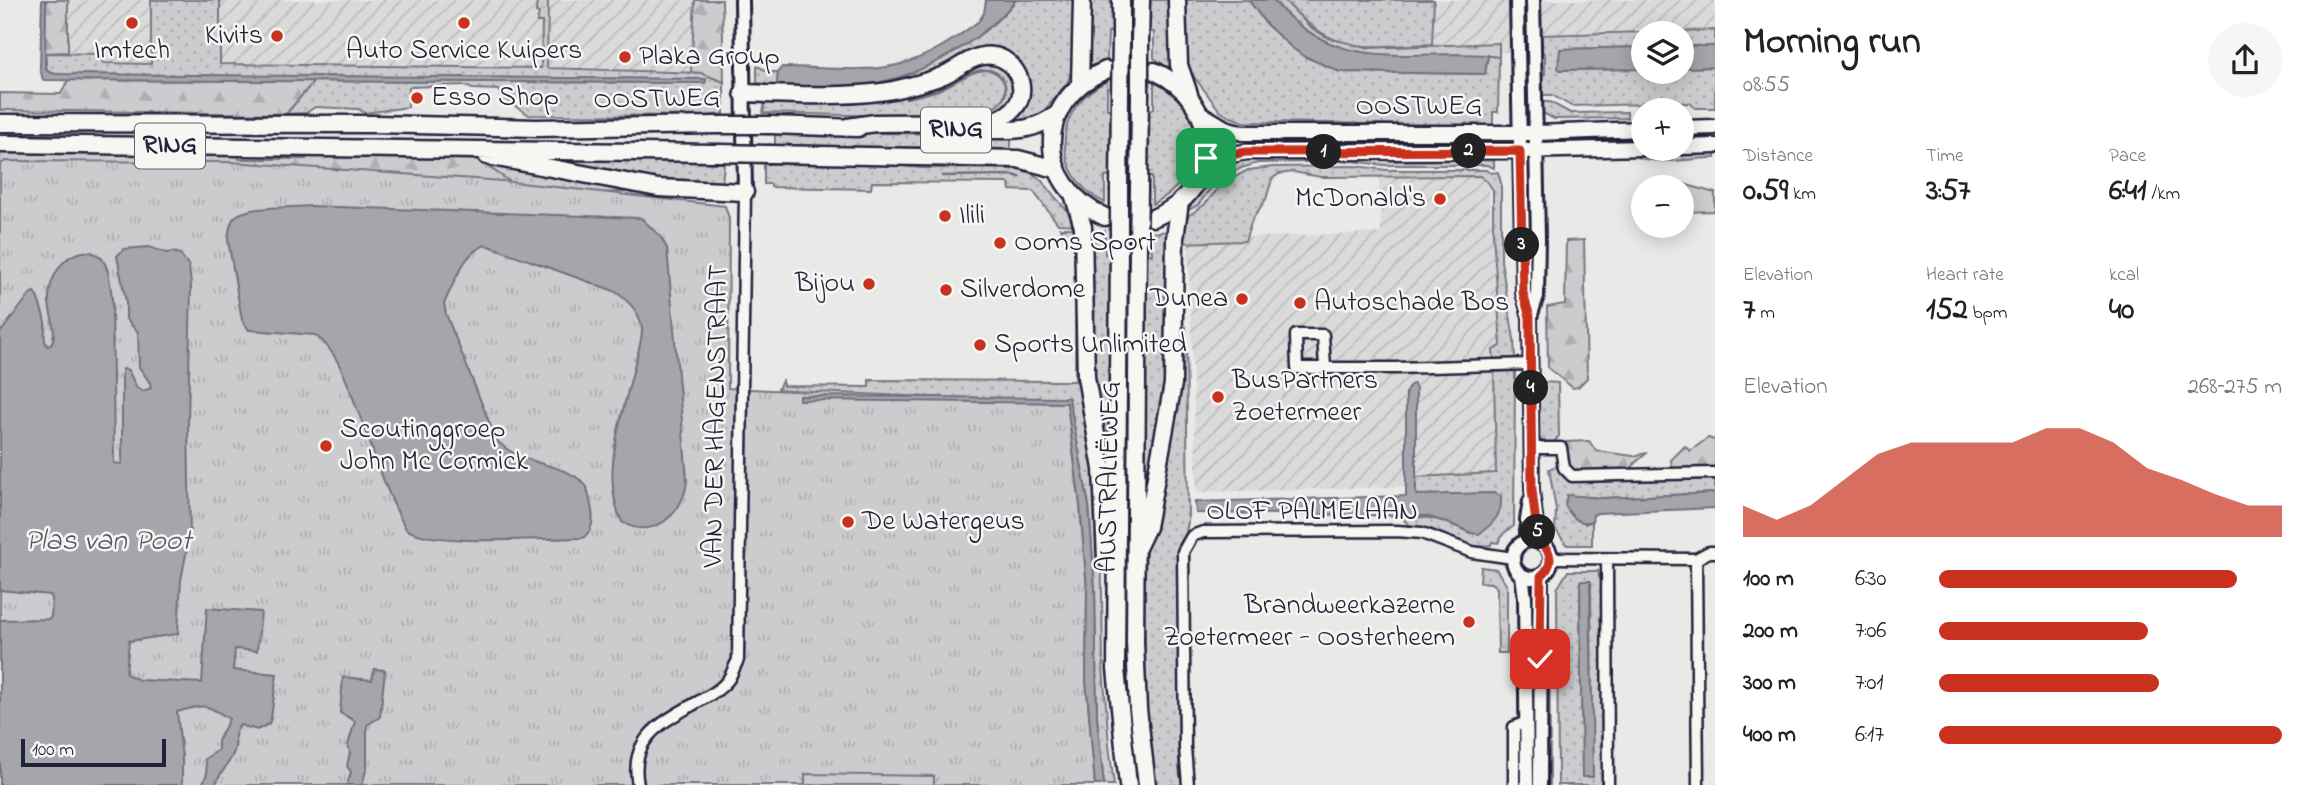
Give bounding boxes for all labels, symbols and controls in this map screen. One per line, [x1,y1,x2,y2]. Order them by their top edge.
marker: Imtech [124,15,140,31]
marker: Auto Service Kuipers [456,15,472,31]
text: Morning run [1743,15,1921,71]
place label: Kivits [205,16,263,57]
map controls [1631,21,1694,238]
button: layers [1631,21,1694,84]
button: share [2208,23,2282,97]
marker: Kivits [269,28,285,44]
place label: Imtech [94,31,170,72]
place label: Auto Service Kuipers [346,31,582,72]
place label: Plaka Group [639,37,780,78]
marker: Plaka Group [617,49,633,65]
text: 08:55 [1743,69,1790,102]
place label: Esso Shop [431,78,559,119]
street label: OOSTWEG [593,78,721,122]
street label: OOSTWEG [1355,87,1483,128]
marker: Esso Shop [409,90,425,106]
button: + [1631,98,1694,161]
road number: RING [921,108,991,153]
road number: RING [135,124,205,168]
pin [1176,128,1236,188]
pin: 1 [1306,134,1342,170]
pin: 2 [1452,134,1486,168]
text: 2 [1464,137,1473,164]
text: 1 [1320,138,1327,165]
icon: arrive [1187,139,1225,177]
text: Distance [1743,143,1813,170]
text: Time [1926,143,1964,170]
text: Pace [2109,143,2146,170]
text: 0.59 [1743,170,1788,214]
text: 3:57 [1926,170,1970,214]
text: 6:41 [2109,170,2147,214]
button: − [1631,175,1694,238]
place label: McDonald's [1295,179,1426,220]
text: km [1788,181,1816,208]
text: /km [2147,181,2180,208]
marker: McDonald's [1432,191,1448,207]
place label: Ilili [959,196,985,237]
marker: Ilili [937,208,953,224]
place label: Ooms Sport [1014,223,1156,264]
pin: 3 [1504,228,1540,262]
text: 3 [1518,231,1525,258]
marker: Ooms Sport [992,235,1008,251]
text: Elevation [1743,262,1813,289]
text: Heart rate [1926,262,2004,289]
text: kcal [2109,262,2139,289]
street label: VAN DER HAGENSTRAAT [694,264,740,569]
place label: Bijou [794,264,855,305]
place label: Silverdome [960,270,1086,311]
marker: Bijou [861,276,877,292]
place label: Dunea [1149,279,1228,320]
marker: Silverdome [938,282,954,298]
place label: Autoschade Bos [1314,283,1509,324]
text: 7 [1743,289,1755,333]
text: 152 [1926,289,1968,333]
text: 40 [2109,289,2134,333]
marker: Dunea [1234,291,1250,307]
marker: Autoschade Bos [1292,295,1308,311]
text: m [1755,300,1775,327]
text: bpm [1968,300,2008,327]
place label: Sports Unlimited [994,325,1187,366]
marker: Sports Unlimited [972,337,988,353]
place label: BusPartners Zoetermeer [1231,361,1378,434]
pin: 4 [1514,370,1548,406]
text: Elevation [1743,371,1828,404]
text: 268–275 m [2188,371,2282,404]
text: 4 [1527,374,1534,401]
street label: AUSTRALIËWEG [1088,381,1132,573]
marker: BusPartners Zoetermeer [1210,389,1226,405]
place label: Scoutinggroep John Mc Cormick [340,410,529,483]
marker: Scoutinggroep John Mc Cormick [318,438,334,454]
street label: OLOF PALMELAAN [1206,492,1418,533]
place label: De Watergeus [861,502,1025,543]
marker: De Watergeus [840,514,856,530]
pin: 5 [1520,514,1556,550]
text: 5 [1532,518,1543,545]
water label: Plas van Poot [25,520,194,564]
text: 100 m [1743,563,1794,596]
text: 6:30 [1855,563,1887,596]
place label: Brandweerkazerne Zoetermeer - Oosterheem [1163,586,1455,659]
marker: Brandweerkazerne Zoetermeer - Oosterheem [1461,614,1477,630]
text: 200 m [1743,615,1798,648]
text: 7:06 [1855,615,1887,648]
pin [1510,629,1570,689]
icon: check [1521,640,1559,678]
text: 300 m [1743,667,1796,700]
text: 7:01 [1855,667,1884,700]
text: 400 m [1743,719,1796,752]
text: 6:17 [1855,719,1884,752]
scale bar [21,736,166,768]
text: 100 m [32,737,74,764]

